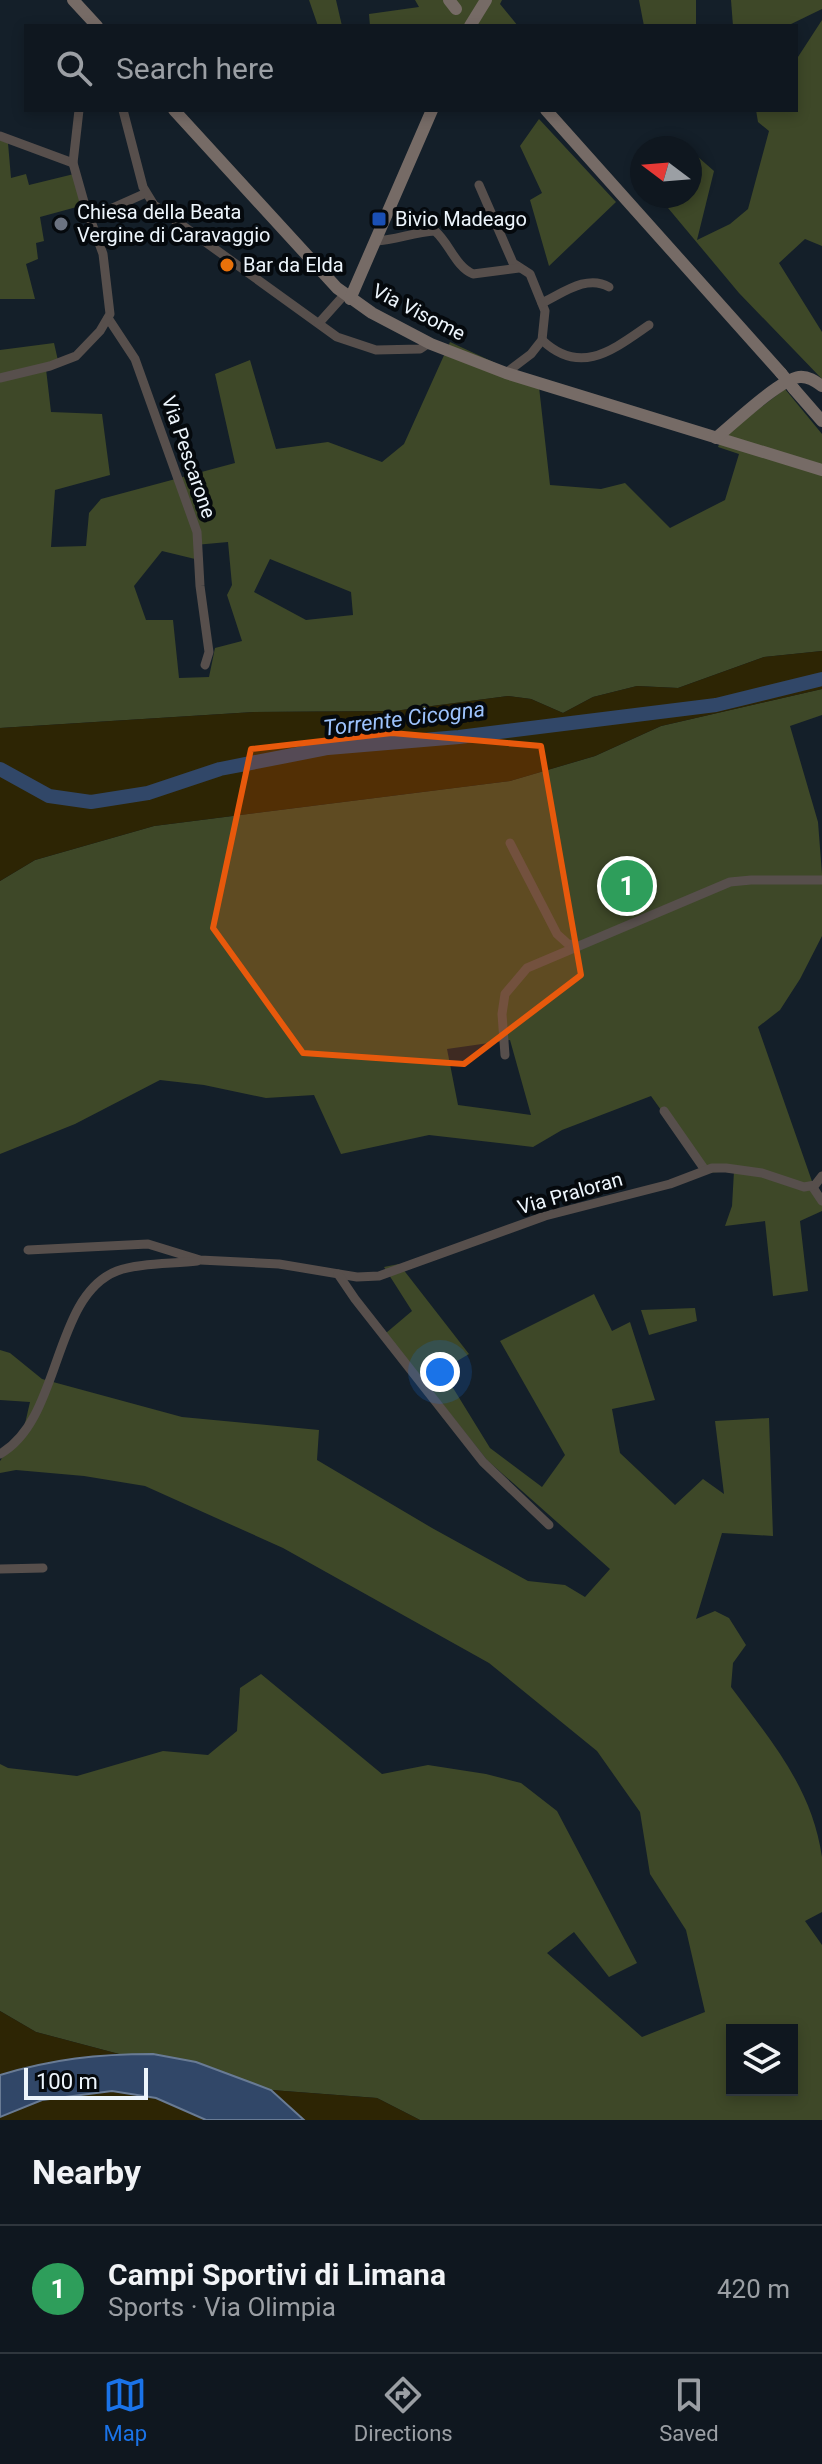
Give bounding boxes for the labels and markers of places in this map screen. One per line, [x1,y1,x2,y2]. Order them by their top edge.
place label: Chiesa della Beata Vergine di Caravaggio [77,200,270,247]
place label: Bivio Madeago [395,207,527,231]
marker: Bivio Madeago [370,210,388,228]
marker: Chiesa della Beata Vergine di Caravaggio [52,215,70,233]
place label: Bar da Elda [243,253,344,277]
marker: Bar da Elda [218,256,236,274]
pin: 1 [601,856,653,916]

